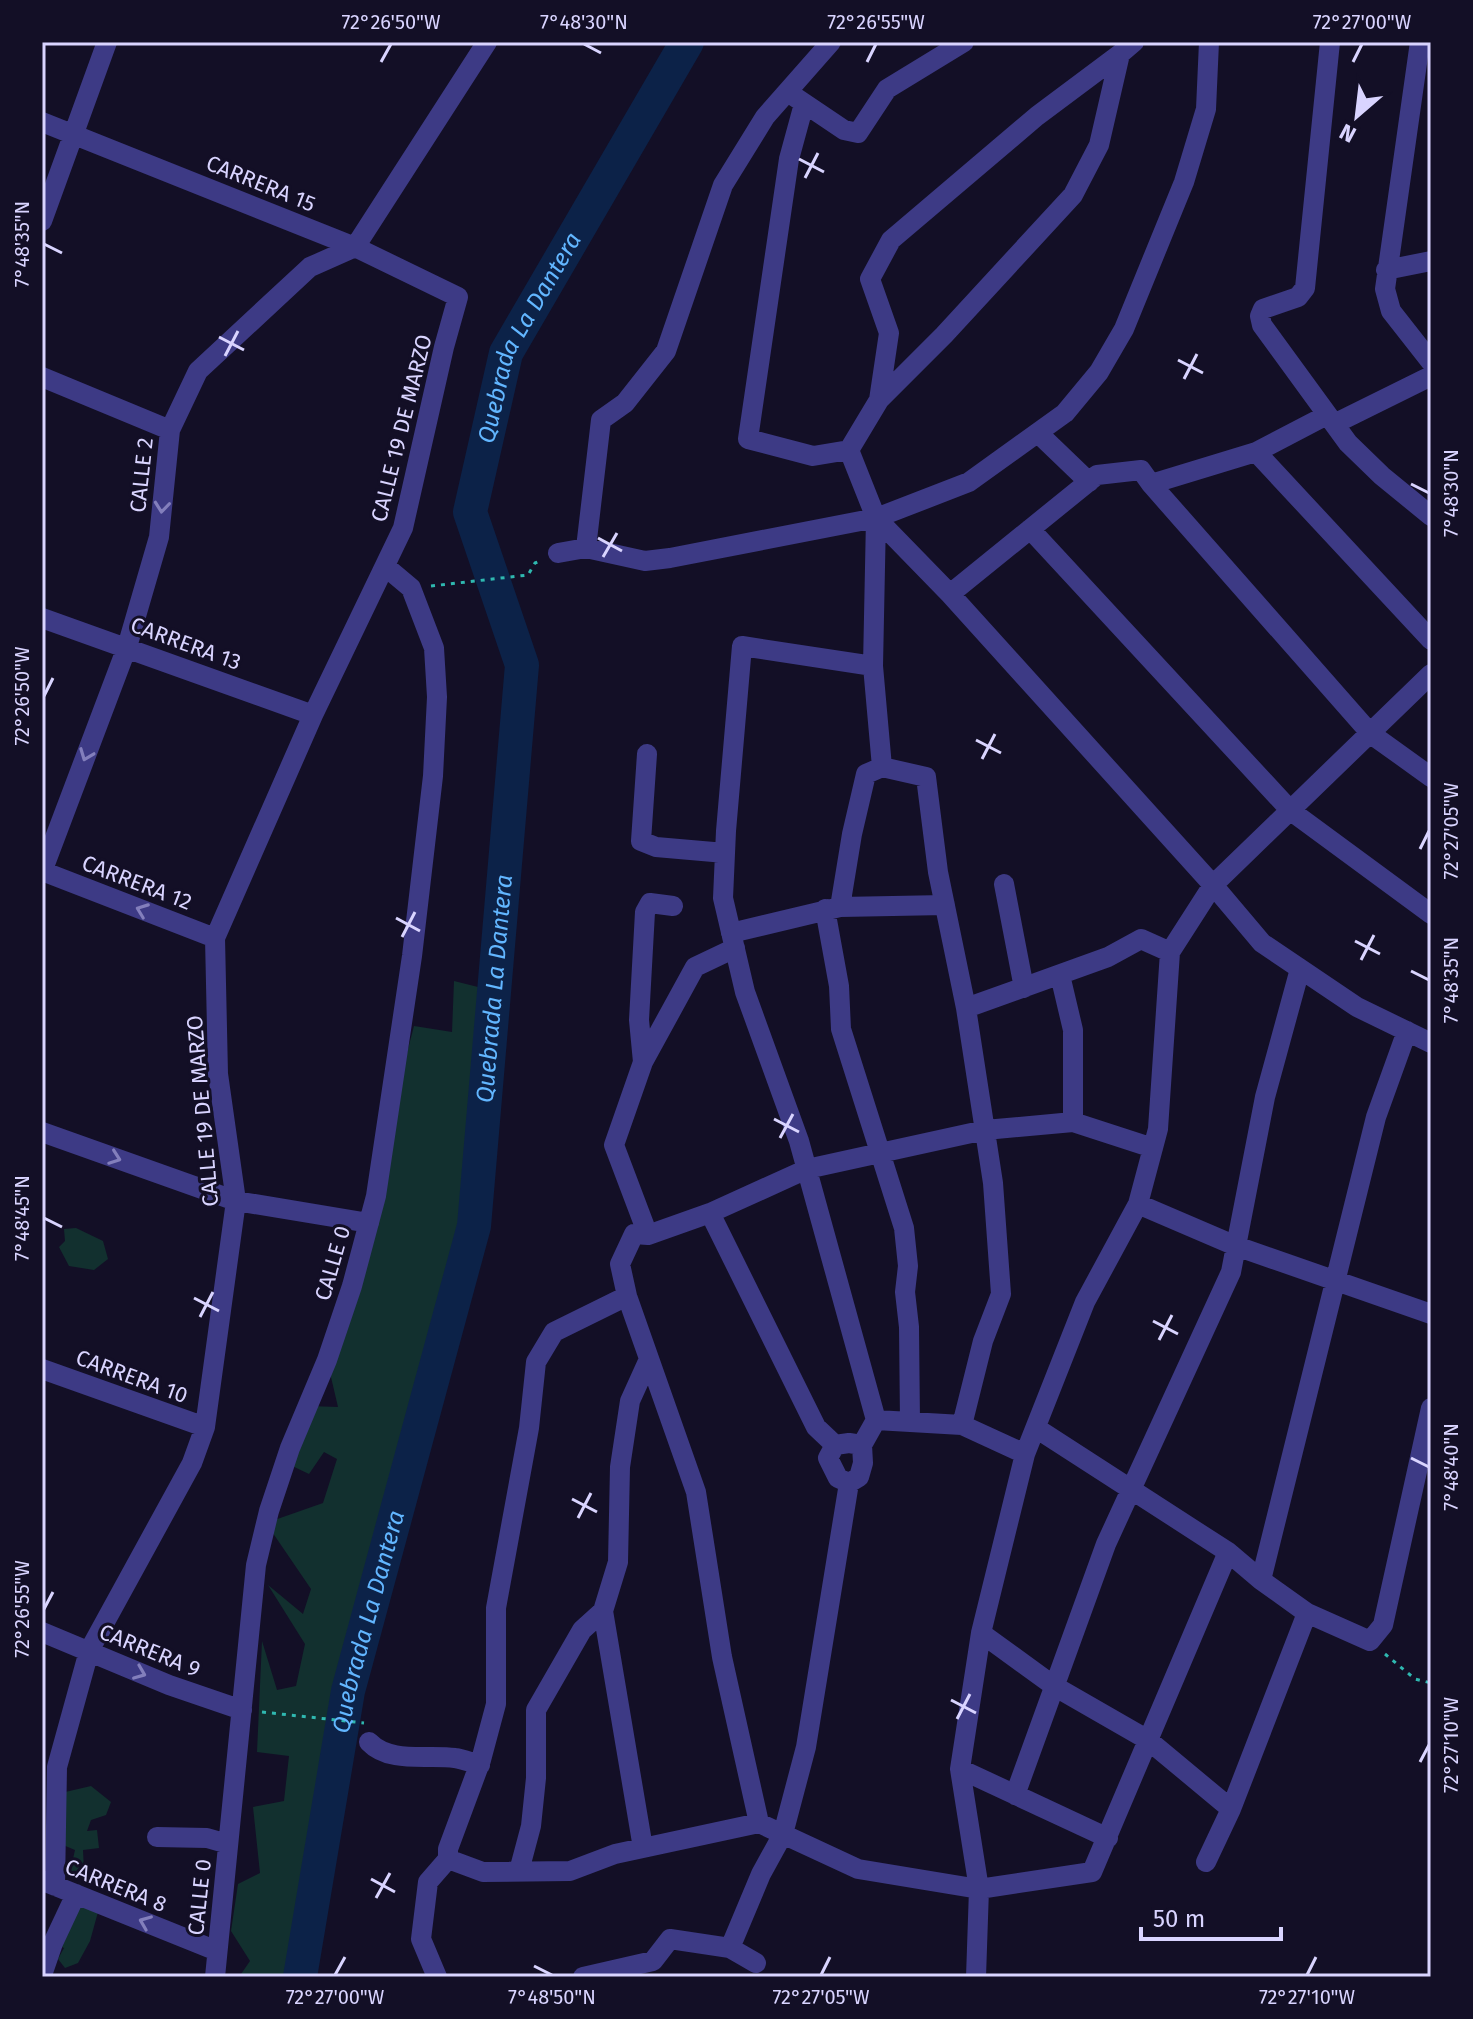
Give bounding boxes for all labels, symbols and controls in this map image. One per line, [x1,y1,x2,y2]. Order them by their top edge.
text: 72°26'50"W [342,10,441,34]
text: 7°48'30"N [540,10,628,34]
text: 72°26'55"W [827,10,925,34]
text: 72°27'00"W [1313,10,1412,34]
north arrow [1317,76,1397,156]
text: N [1335,118,1361,149]
street label: CARRERA 15 [202,149,319,218]
text: 7°48'35"N [10,201,34,287]
water label: Quebrada La Dantera [472,227,587,446]
street label: CALLE 19 DE MARZO [365,332,438,525]
street label: CALLE 2 [124,436,159,514]
text: 7°48'30"N [1439,449,1463,537]
one-way arrow [153,501,170,514]
street label: CARRERA 13 [127,611,245,676]
text: 72°26'50"W [10,646,34,745]
one-way arrow [79,747,96,761]
text: 72°27'05"W [1439,782,1463,879]
street label: CARRERA 12 [78,849,196,916]
water label: Quebrada La Dantera [471,873,518,1104]
one-way arrow [136,903,150,919]
text: 7°48'35"N [1439,937,1463,1023]
street label: CALLE 19 DE MARZO [181,1014,224,1208]
one-way arrow [108,1149,122,1165]
text: 7°48'45"N [10,1175,34,1261]
street label: CALLE 0 [309,1223,356,1304]
street label: CARRERA 10 [72,1344,191,1409]
text: 7°48'40"N [1439,1423,1463,1511]
water label: Quebrada La Dantera [327,1507,410,1735]
text: 72°26'55"W [10,1560,34,1658]
street label: CARRERA 9 [95,1618,204,1683]
one-way arrow [132,1663,146,1679]
text: 72°27'10"W [1439,1696,1463,1793]
street label: CARRERA 8 [61,1853,171,1918]
street label: CALLE 0 [182,1857,217,1937]
scale bar [1141,1891,1281,1941]
text: 50 m [1153,1905,1205,1933]
one-way arrow [139,1915,153,1932]
text: 72°27'00"W [286,1985,385,2009]
text: 7°48'50"N [508,1985,596,2009]
text: 72°27'05"W [773,1985,870,2009]
text: 72°27'10"W [1259,1985,1356,2009]

